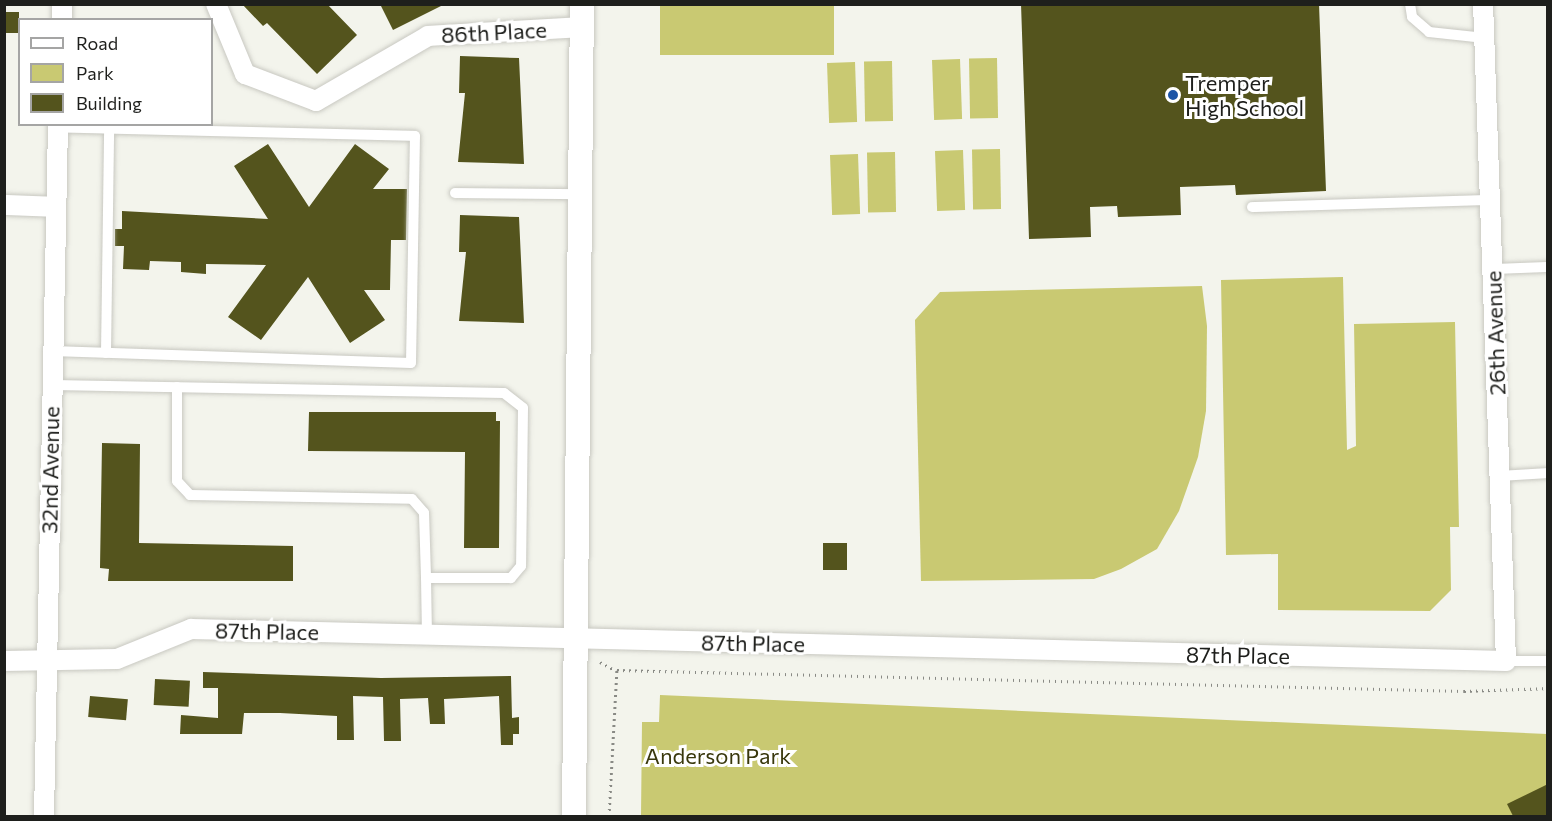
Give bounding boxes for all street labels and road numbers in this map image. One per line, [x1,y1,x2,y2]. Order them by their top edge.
street label: 86th Place [440,16,548,48]
street label: 26th Avenue [1480,270,1510,396]
street label: 32nd Avenue [36,406,64,534]
street label: 87th Place [215,617,319,645]
street label: 87th Place [701,629,805,657]
street label: 87th Place [1186,641,1290,669]

